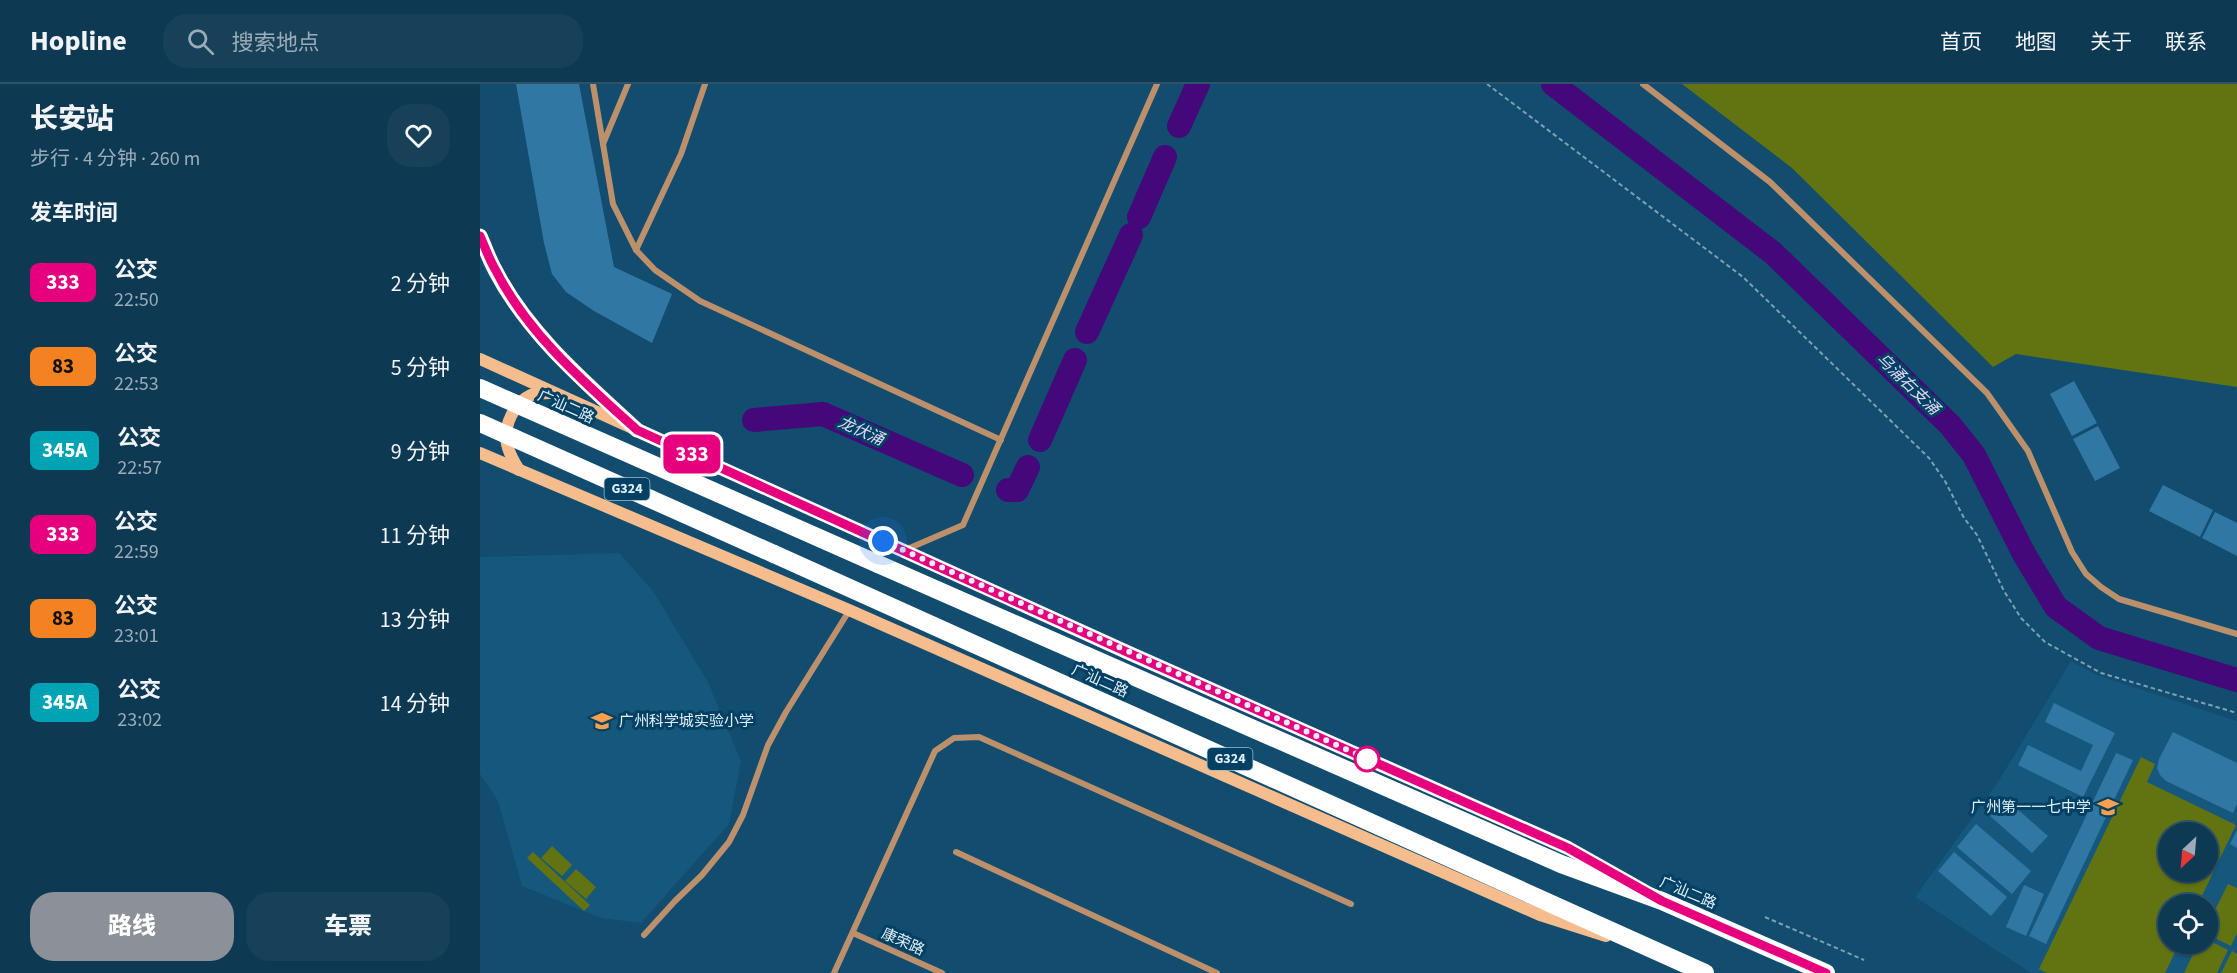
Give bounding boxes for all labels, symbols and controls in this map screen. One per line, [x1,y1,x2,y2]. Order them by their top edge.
search box [163,14,583,68]
text: Hopline [30,21,127,61]
icon: search [184,25,217,58]
text: 搜索地点 [232,27,320,59]
text: 首页 [1940,27,1982,57]
text: 地图 [2015,27,2057,57]
text: 关于 [2090,27,2132,57]
text: 联系 [2165,27,2207,57]
text: 长安站 [30,99,114,139]
button: heart [387,104,450,167]
text: 步行 · 4 分钟 · 260 m [30,145,200,173]
text: 发车时间 [30,197,118,229]
text: 公交 [114,254,158,286]
text: 333 [46,267,80,297]
text: 2 分钟 [391,268,450,300]
text: 22:50 [114,286,159,314]
text: 公交 [114,338,158,370]
water label: 乌涌右支涌 [1872,348,1946,421]
text: 83 [52,351,74,381]
text: 5 分钟 [391,352,450,384]
text: 22:53 [114,370,159,398]
street label: 广汕二路 [534,385,598,429]
water label: 龙伏涌 [835,411,889,452]
text: 公交 [117,422,161,454]
line badge: 333 [658,434,726,473]
text: 345A [42,435,87,465]
text: 9 分钟 [391,436,450,468]
text: 333 [675,439,709,469]
text: 22:57 [117,454,162,482]
road number: G324 [604,478,650,500]
text: 公交 [114,506,158,538]
text: 333 [46,519,80,549]
text: 11 分钟 [380,520,450,552]
your location [868,526,898,556]
text: 22:59 [114,538,159,566]
text: 公交 [114,590,158,622]
text: 83 [52,603,74,633]
text: 13 分钟 [380,604,450,636]
text: 23:01 [114,622,159,650]
street label: 广汕二路 [1068,659,1132,703]
text: 公交 [117,674,161,706]
text: 345A [42,687,87,717]
text: 14 分钟 [380,688,450,720]
text: 23:02 [117,706,162,734]
school or university icon: 广州科学城实验小学 [590,709,614,733]
place label: 广州科学城实验小学 [619,711,754,732]
unlabelled marker [1354,746,1380,772]
road number: G324 [1208,748,1252,770]
school or university icon: 广州第一一七中学 [2096,795,2120,819]
place label: 广州第一一七中学 [1971,797,2091,818]
north arrow [2158,822,2218,882]
map controls [2158,822,2218,954]
street label: 广汕二路 [1656,872,1720,914]
button: 路线 [30,892,234,961]
button: 车票 [246,892,450,961]
button: locate [2158,894,2218,954]
street label: 康荣路 [878,923,928,961]

